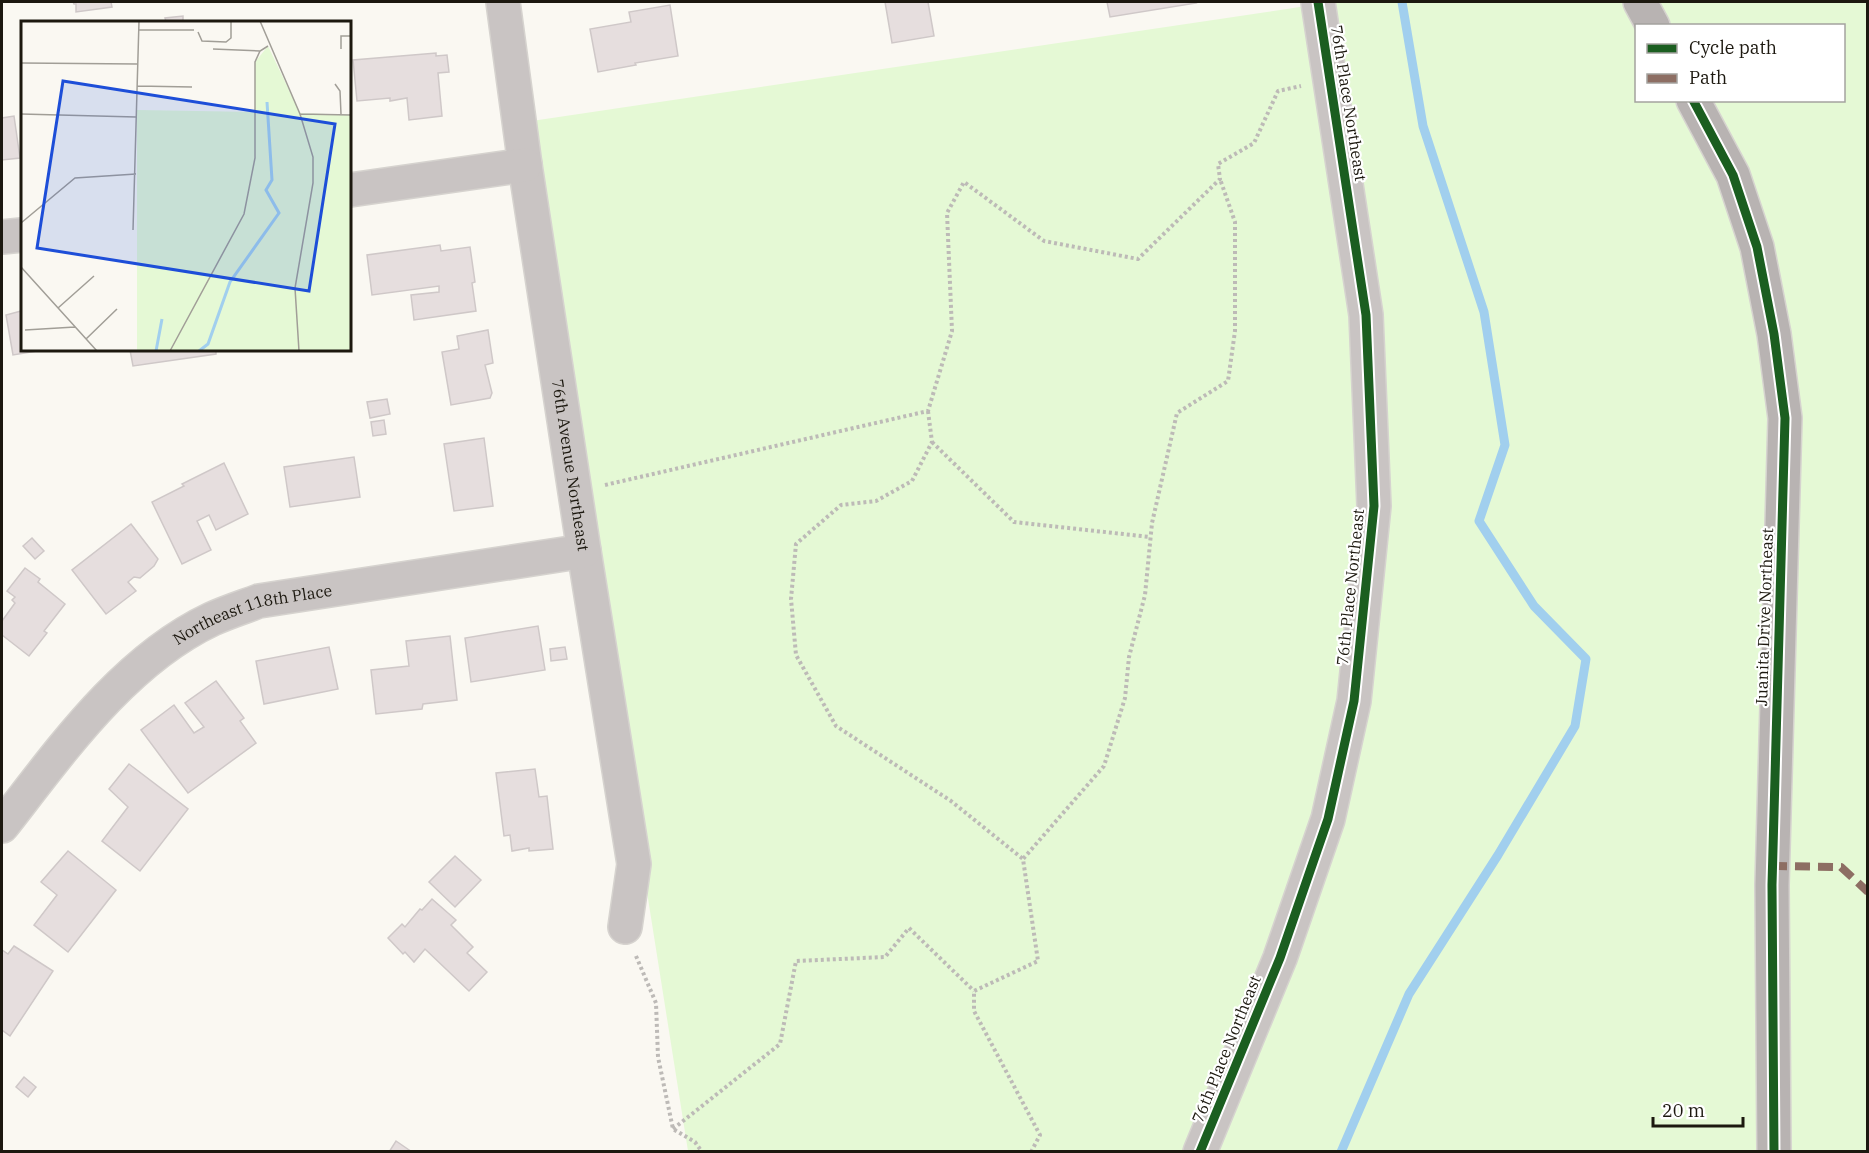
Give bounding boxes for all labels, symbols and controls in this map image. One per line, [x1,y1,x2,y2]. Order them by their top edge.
inset map [21,21,351,351]
street label: 76th Place Northeast [1327,24,1371,183]
legend [1635,24,1845,102]
text: Cycle path [1689,36,1777,59]
text: Path [1689,66,1727,89]
street label: 76th Avenue Northeast [548,378,594,553]
street label: 76th Place Northeast [1332,507,1368,666]
street label: Juanita Drive Northeast [1751,527,1777,707]
street label: Northeast 118th Place [169,580,333,649]
street label: 76th Place Northeast [1187,972,1265,1126]
scale bar [1653,1090,1743,1128]
text: 20 m [1662,1099,1705,1122]

